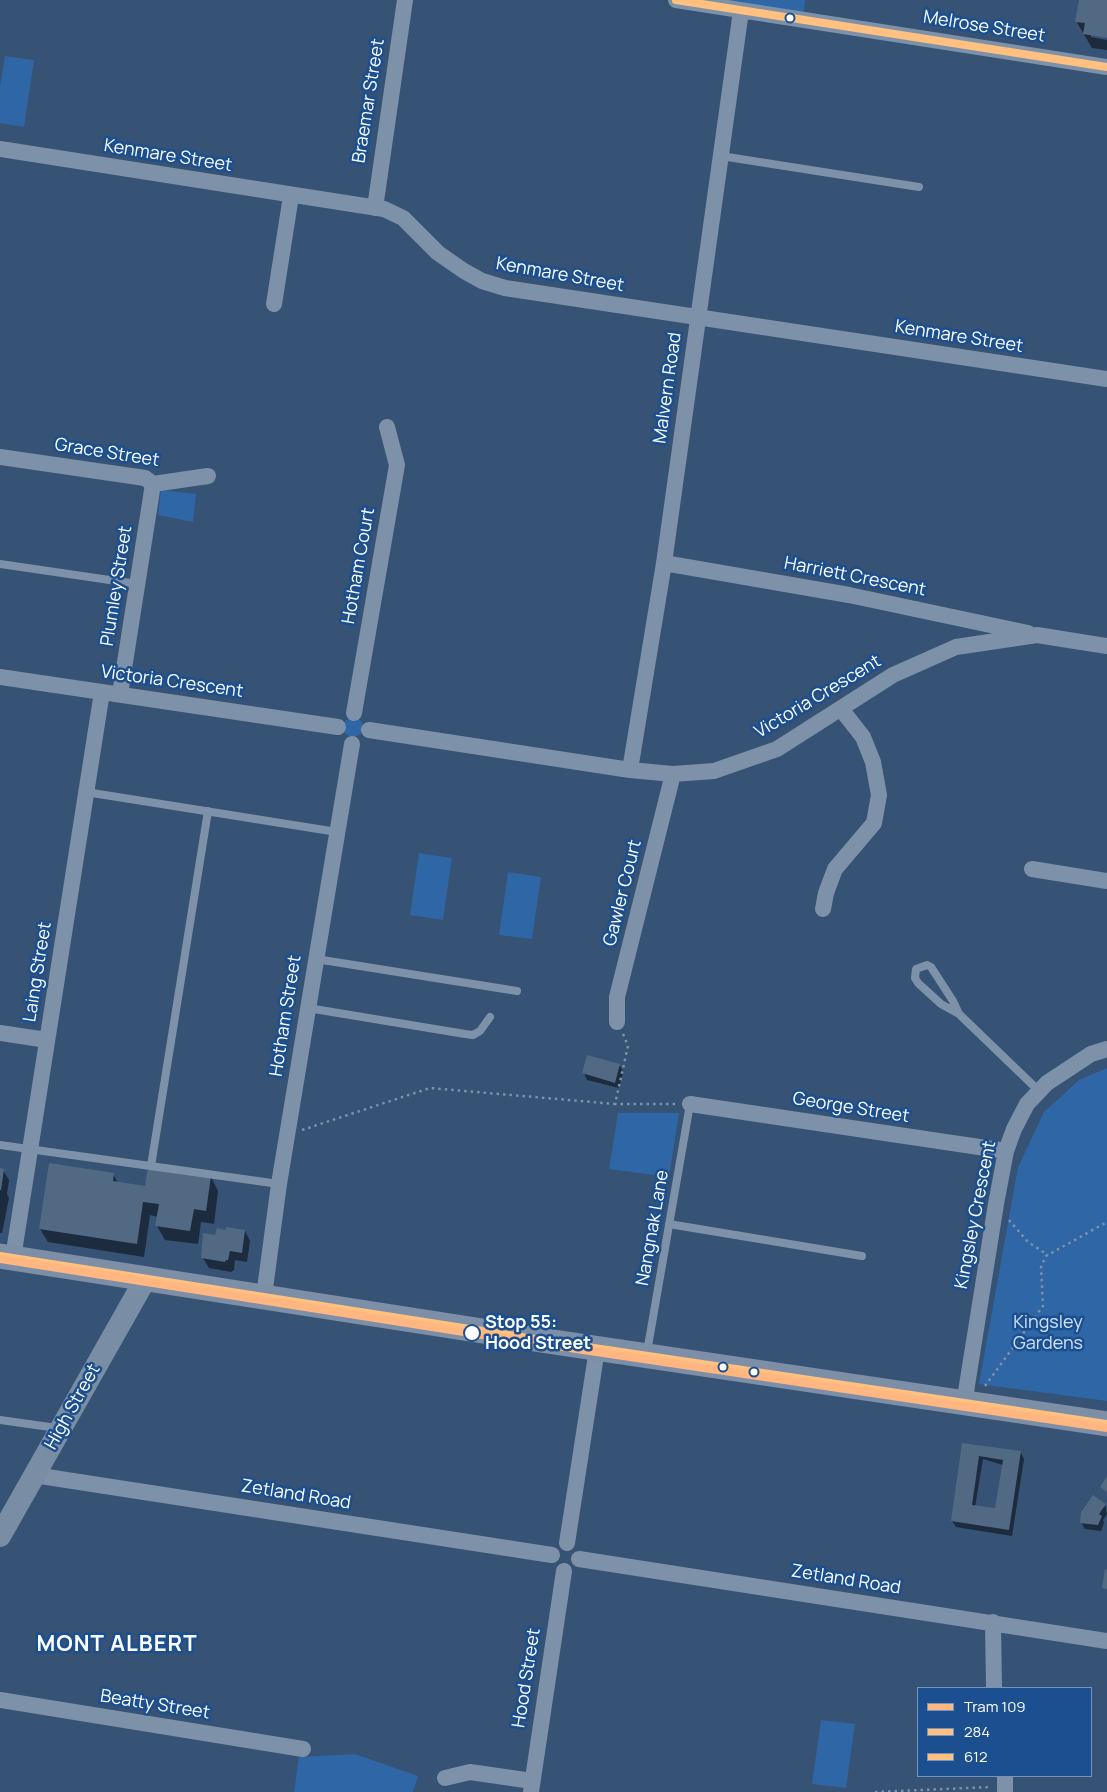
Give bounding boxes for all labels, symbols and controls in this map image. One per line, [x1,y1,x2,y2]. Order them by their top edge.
street label: Melrose Street [921,7,1047,47]
unlabelled marker [785,13,795,23]
street label: Braemar Street [349,37,389,165]
street label: Kenmare Street [102,135,234,177]
street label: Kenmare Street [494,253,626,297]
street label: Kenmare Street [893,316,1025,358]
street label: Malvern Road [650,331,686,445]
street label: Grace Street [53,434,161,472]
street label: Hotham Court [338,506,380,626]
street label: Plumley Street [97,524,137,648]
street label: Harriett Crescent [782,553,928,601]
street label: Victoria Crescent [751,651,885,743]
street label: Victoria Crescent [99,661,245,703]
street label: Gawler Court [599,838,647,948]
street label: Laing Street [19,920,57,1024]
street label: Hotham Street [266,954,306,1078]
street label: George Street [791,1088,911,1128]
street label: Kingsley Crescent [951,1139,1001,1291]
street label: Nangnak Lane [632,1168,674,1288]
place label: Stop 55: Hood Street [485,1312,591,1355]
park label: Kingsley Gardens [1013,1312,1083,1355]
marker: Stop 55: Hood Street [463,1324,481,1342]
street label: High Street [41,1361,105,1453]
unlabelled marker [718,1362,728,1372]
unlabelled marker [749,1367,759,1377]
street label: Zetland Road [240,1476,352,1514]
street label: Zetland Road [790,1561,902,1599]
street label: Hood Street [508,1627,546,1729]
district label: MONT ALBERT [35,1632,199,1658]
street label: Beatty Street [99,1686,211,1724]
legend [917,1687,1092,1777]
text: Tram 109 [964,1696,1026,1717]
text: 284 [964,1721,990,1742]
text: 612 [964,1746,987,1767]

